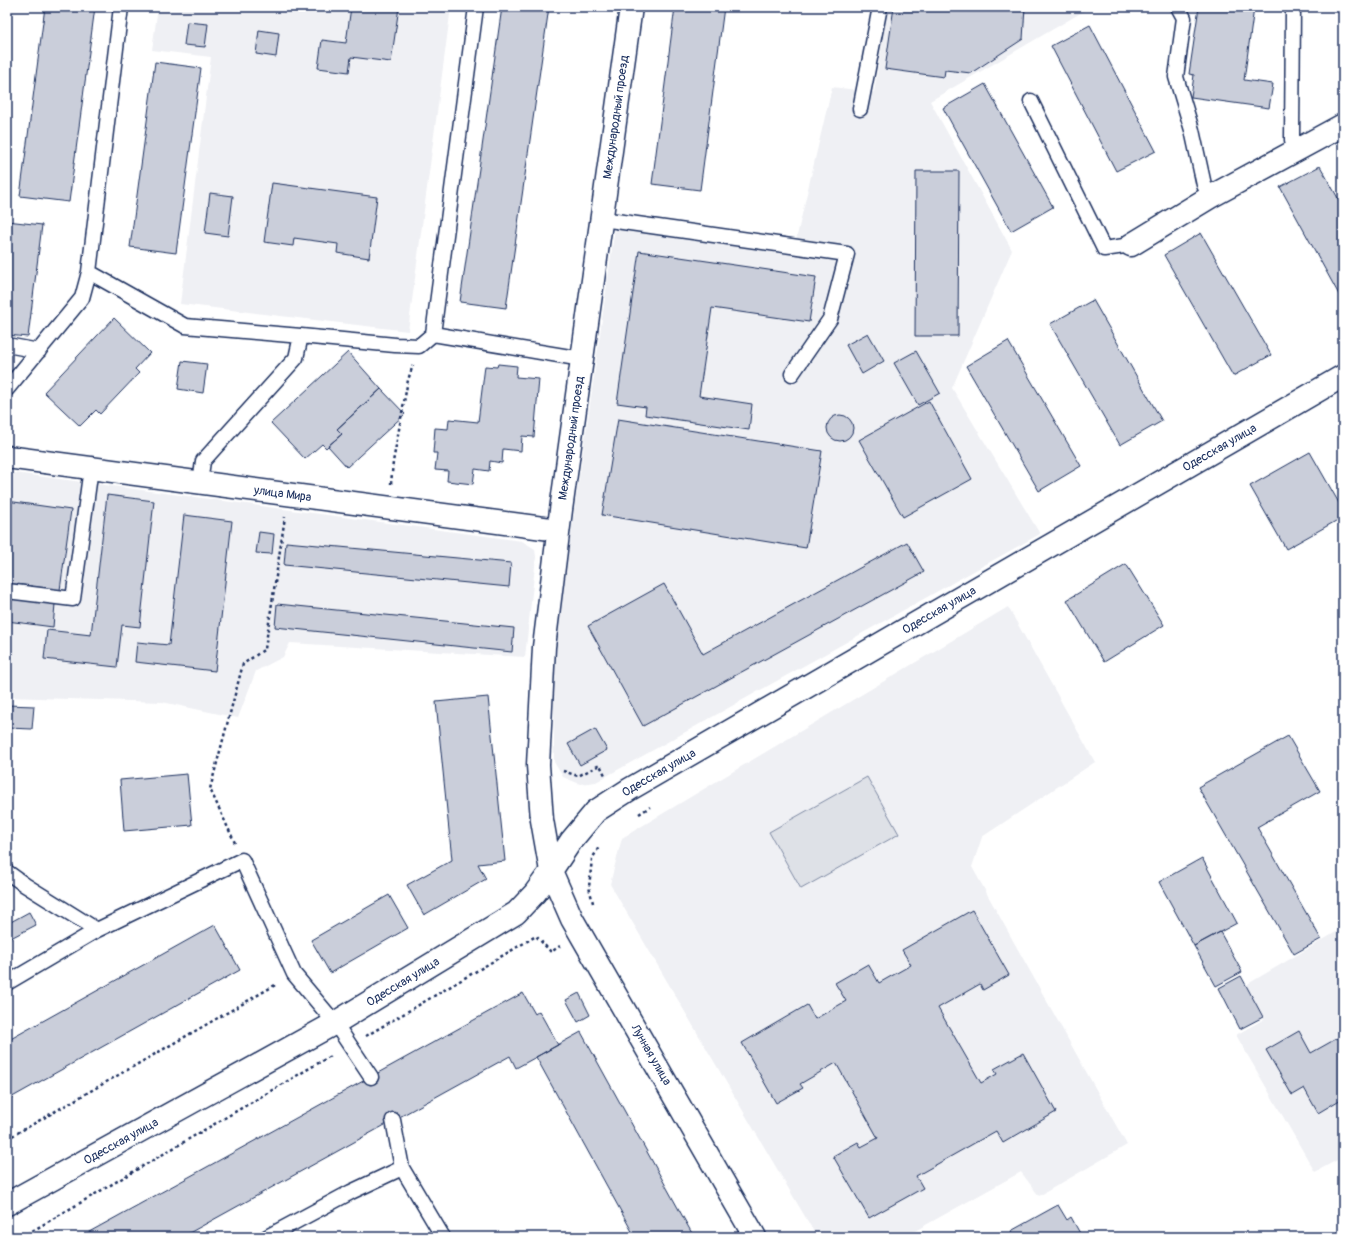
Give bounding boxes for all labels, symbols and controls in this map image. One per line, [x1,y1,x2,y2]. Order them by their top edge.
street label: Международный проезд [600,54,632,180]
street label: Международный проезд [555,374,587,501]
street label: Одесская улица [1180,420,1259,475]
street label: улица Мира [252,482,313,505]
street label: Одесская улица [899,583,979,637]
street label: Одесская улица [619,745,699,800]
street label: Одесская улица [364,954,443,1010]
street label: Лунная улица [627,1021,675,1089]
street label: Одесская улица [81,1114,161,1168]

